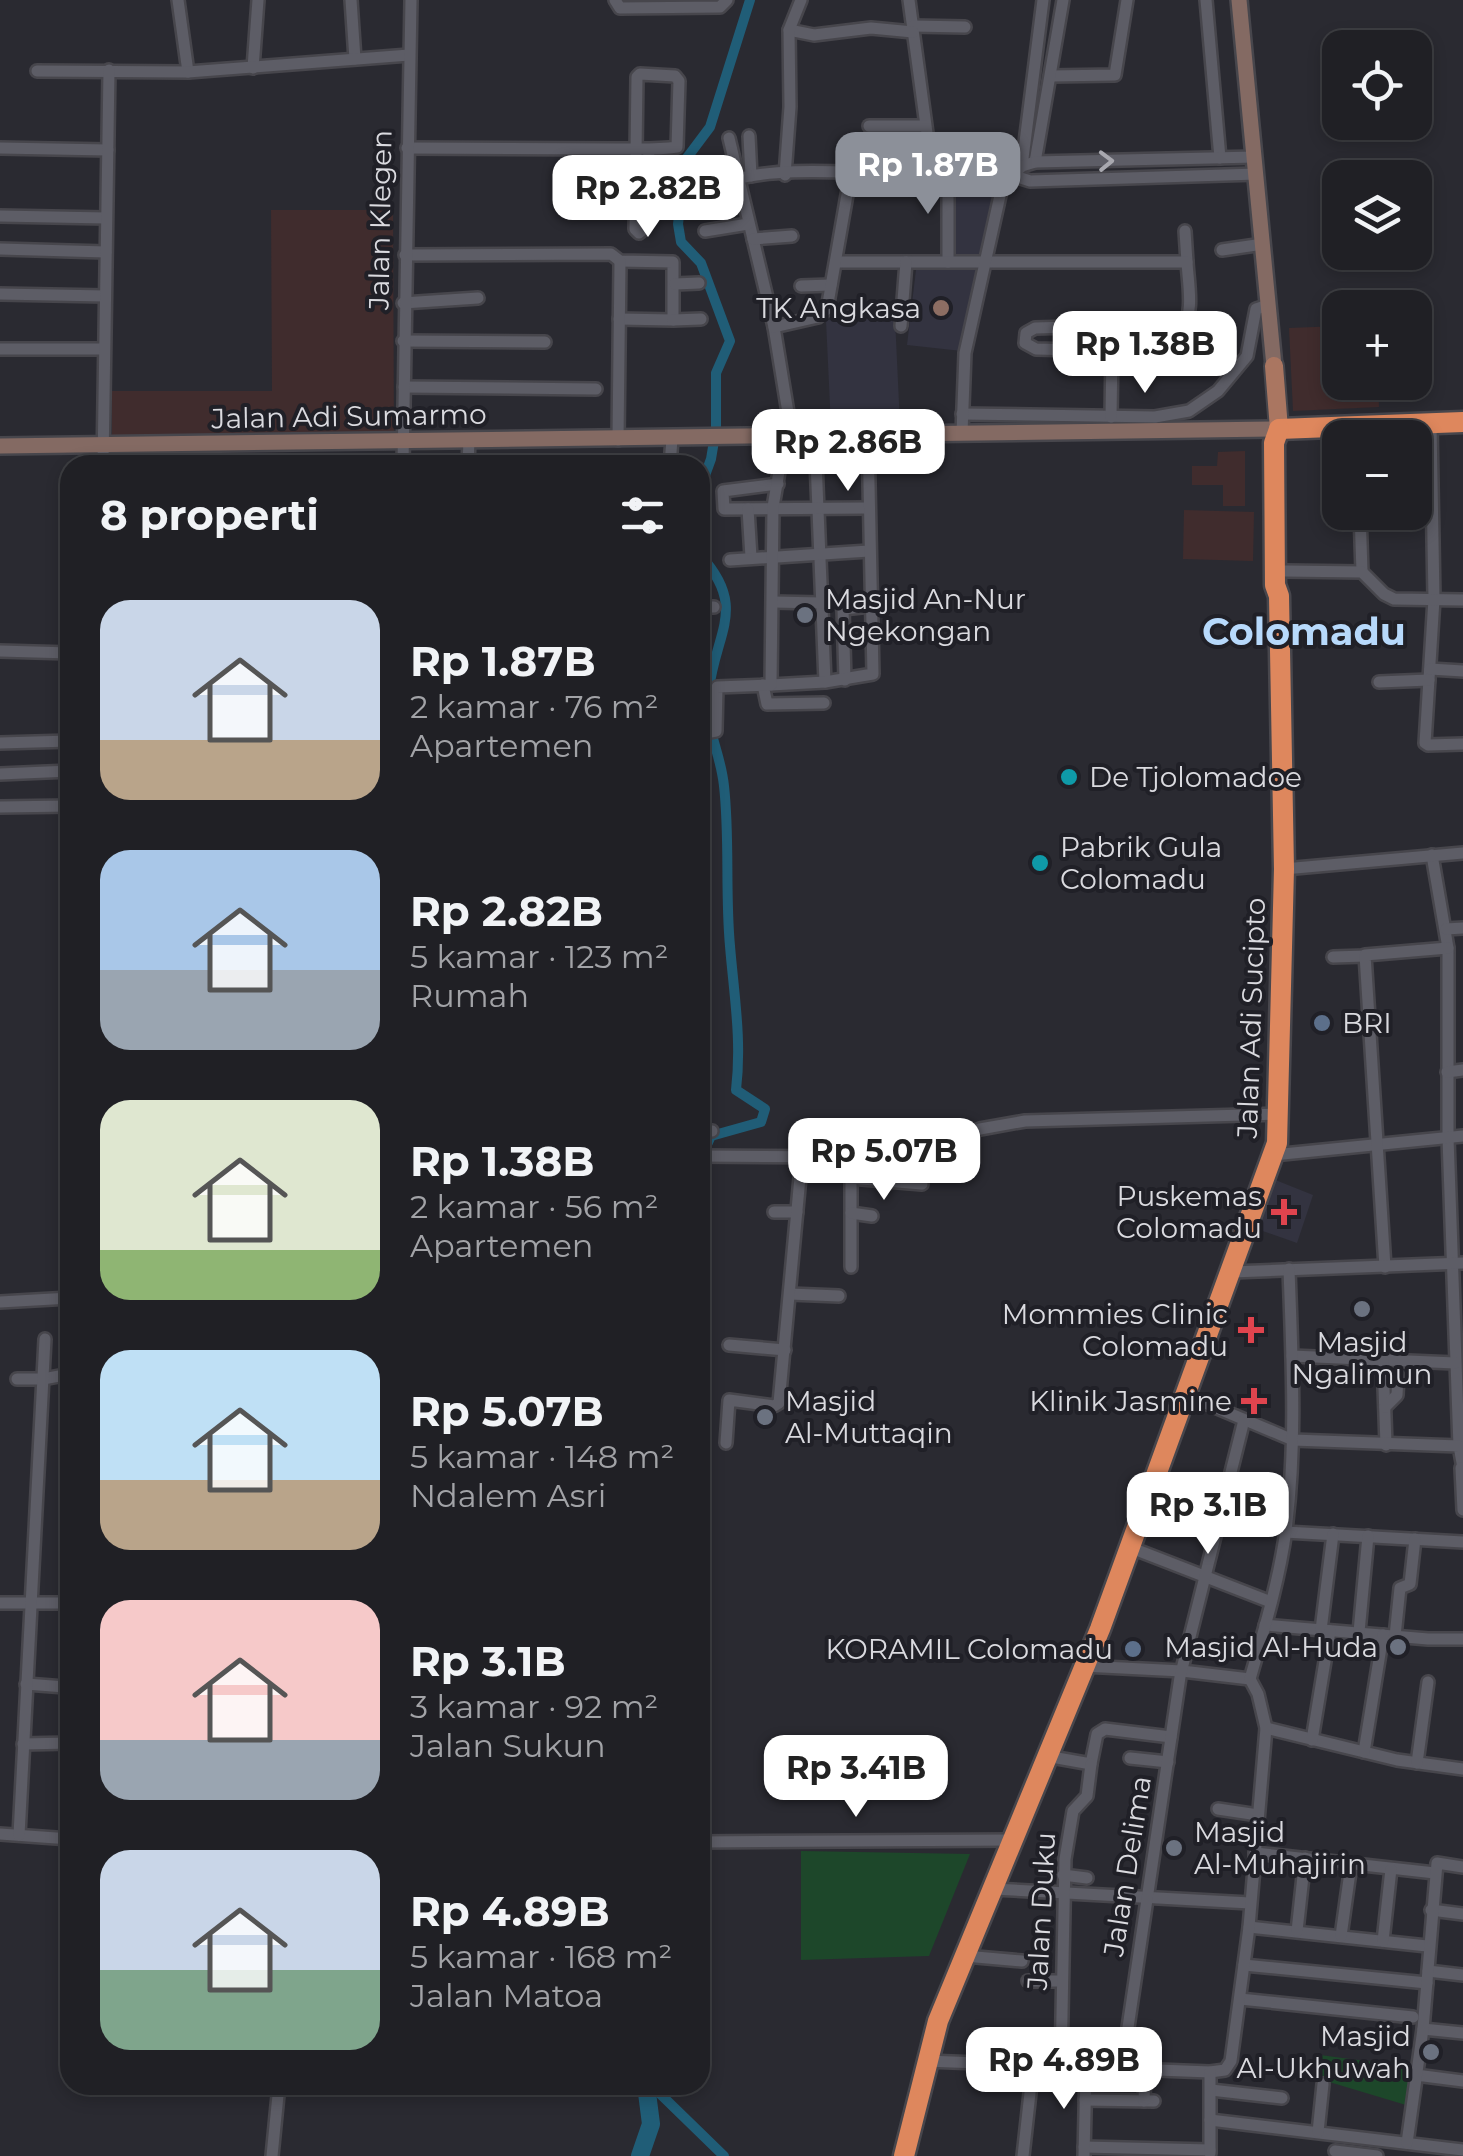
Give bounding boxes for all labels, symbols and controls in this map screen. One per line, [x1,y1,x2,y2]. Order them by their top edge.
map controls [1322,30,1432,530]
button: locate [1322,30,1432,140]
street label: Jalan Klegen [361,130,399,311]
pin: Rp 1.87B [825,132,1031,217]
text: Rp 1.87B [857,145,999,184]
one-way arrow [1099,151,1115,172]
pin: Rp 2.82B [545,155,751,240]
button: layers [1322,160,1432,270]
text: Rp 2.82B [574,168,722,207]
button: + [1322,290,1432,400]
place label: TK Angkasa [756,291,921,325]
marker: TK Angkasa [930,297,952,319]
pin: Rp 1.38B [1042,311,1248,396]
text: Rp 1.38B [1075,324,1215,363]
street label: Jalan Adi Sumarmo [210,397,487,435]
pin: Rp 2.86B [745,409,951,494]
button: − [1322,420,1432,530]
text: Rp 2.86B [774,422,922,461]
icon: filters [615,488,670,543]
text: 8 properti [100,489,319,541]
place label: Masjid An-Nur Ngekongan [825,582,1026,648]
marker: Masjid An-Nur Ngekongan [794,604,816,626]
district label: Colomadu [1202,608,1406,655]
text: Rp 1.87B [410,635,596,687]
icon: home [180,640,300,760]
text: 2 kamar · 76 m² [410,687,659,726]
text: Apartemen [410,726,593,765]
place label: De Tjolomadoe [1089,760,1302,794]
marker: De Tjolomadoe [1058,766,1080,788]
place label: Pabrik Gula Colomadu [1060,830,1222,896]
marker: Pabrik Gula Colomadu [1029,852,1051,874]
text: Rp 2.82B [410,885,603,937]
icon: home [180,890,300,1010]
street label: Jalan Adi Sucipto [1230,897,1272,1140]
text: 5 kamar · 123 m² [410,937,669,976]
text: Rumah [410,976,529,1015]
place label: BRI [1342,1006,1392,1040]
marker: BRI [1311,1012,1333,1034]
pin: Rp 5.07B [781,1118,987,1203]
text: Rp 5.07B [810,1131,958,1170]
text: Rp 1.38B [410,1135,594,1187]
icon: home [180,1140,300,1260]
place label: Puskemas Colomadu [1116,1179,1262,1245]
text: 2 kamar · 56 m² [410,1187,658,1226]
marker: Puskemas Colomadu [1271,1199,1297,1225]
text: Apartemen [410,1226,593,1265]
place label: Mommies Clinic Colomadu [1002,1297,1228,1363]
marker: Masjid Ngalimun [1351,1298,1373,1320]
marker: Mommies Clinic Colomadu [1238,1317,1264,1343]
place label: Masjid Ngalimun [1292,1325,1432,1391]
place label: Masjid Al-Muttaqin [785,1384,953,1450]
place label: Klinik Jasmine [1029,1384,1232,1418]
text: Rp 5.07B [410,1385,604,1437]
marker: Klinik Jasmine [1241,1388,1267,1414]
icon: home [180,1390,300,1510]
marker: Masjid Al-Muttaqin [754,1406,776,1428]
text: 5 kamar · 148 m² [410,1437,674,1476]
pin: Rp 3.1B [1116,1472,1300,1557]
text: Ndalem Asri [410,1476,606,1515]
text: Rp 3.1B [1149,1485,1267,1524]
place label: Masjid Al-Huda [1164,1630,1378,1664]
place label: KORAMIL Colomadu [825,1632,1113,1666]
text: Rp 3.1B [410,1635,566,1687]
marker: Masjid Al-Huda [1387,1636,1409,1658]
marker: KORAMIL Colomadu [1122,1638,1144,1660]
icon: home [180,1640,300,1760]
text: 3 kamar · 92 m² [410,1687,658,1726]
text: Jalan Sukun [410,1726,606,1765]
pin: Rp 3.41B [753,1735,959,1820]
text: Rp 3.41B [786,1748,926,1787]
street label: Jalan Delima [1096,1773,1158,1960]
place label: Masjid Al-Muhajirin [1194,1815,1366,1881]
street label: Jalan Duku [1020,1831,1062,1992]
marker: Masjid Al-Muhajirin [1163,1837,1185,1859]
text: Rp 4.89B [410,1885,610,1937]
icon: home [180,1890,300,2010]
text: 5 kamar · 168 m² [410,1937,672,1976]
text: Jalan Matoa [410,1976,603,2015]
place label: Masjid Al-Ukhuwah [1237,2019,1411,2085]
pin: Rp 4.89B [961,2027,1167,2112]
text: Rp 4.89B [988,2040,1140,2079]
marker: Masjid Al-Ukhuwah [1420,2041,1442,2063]

